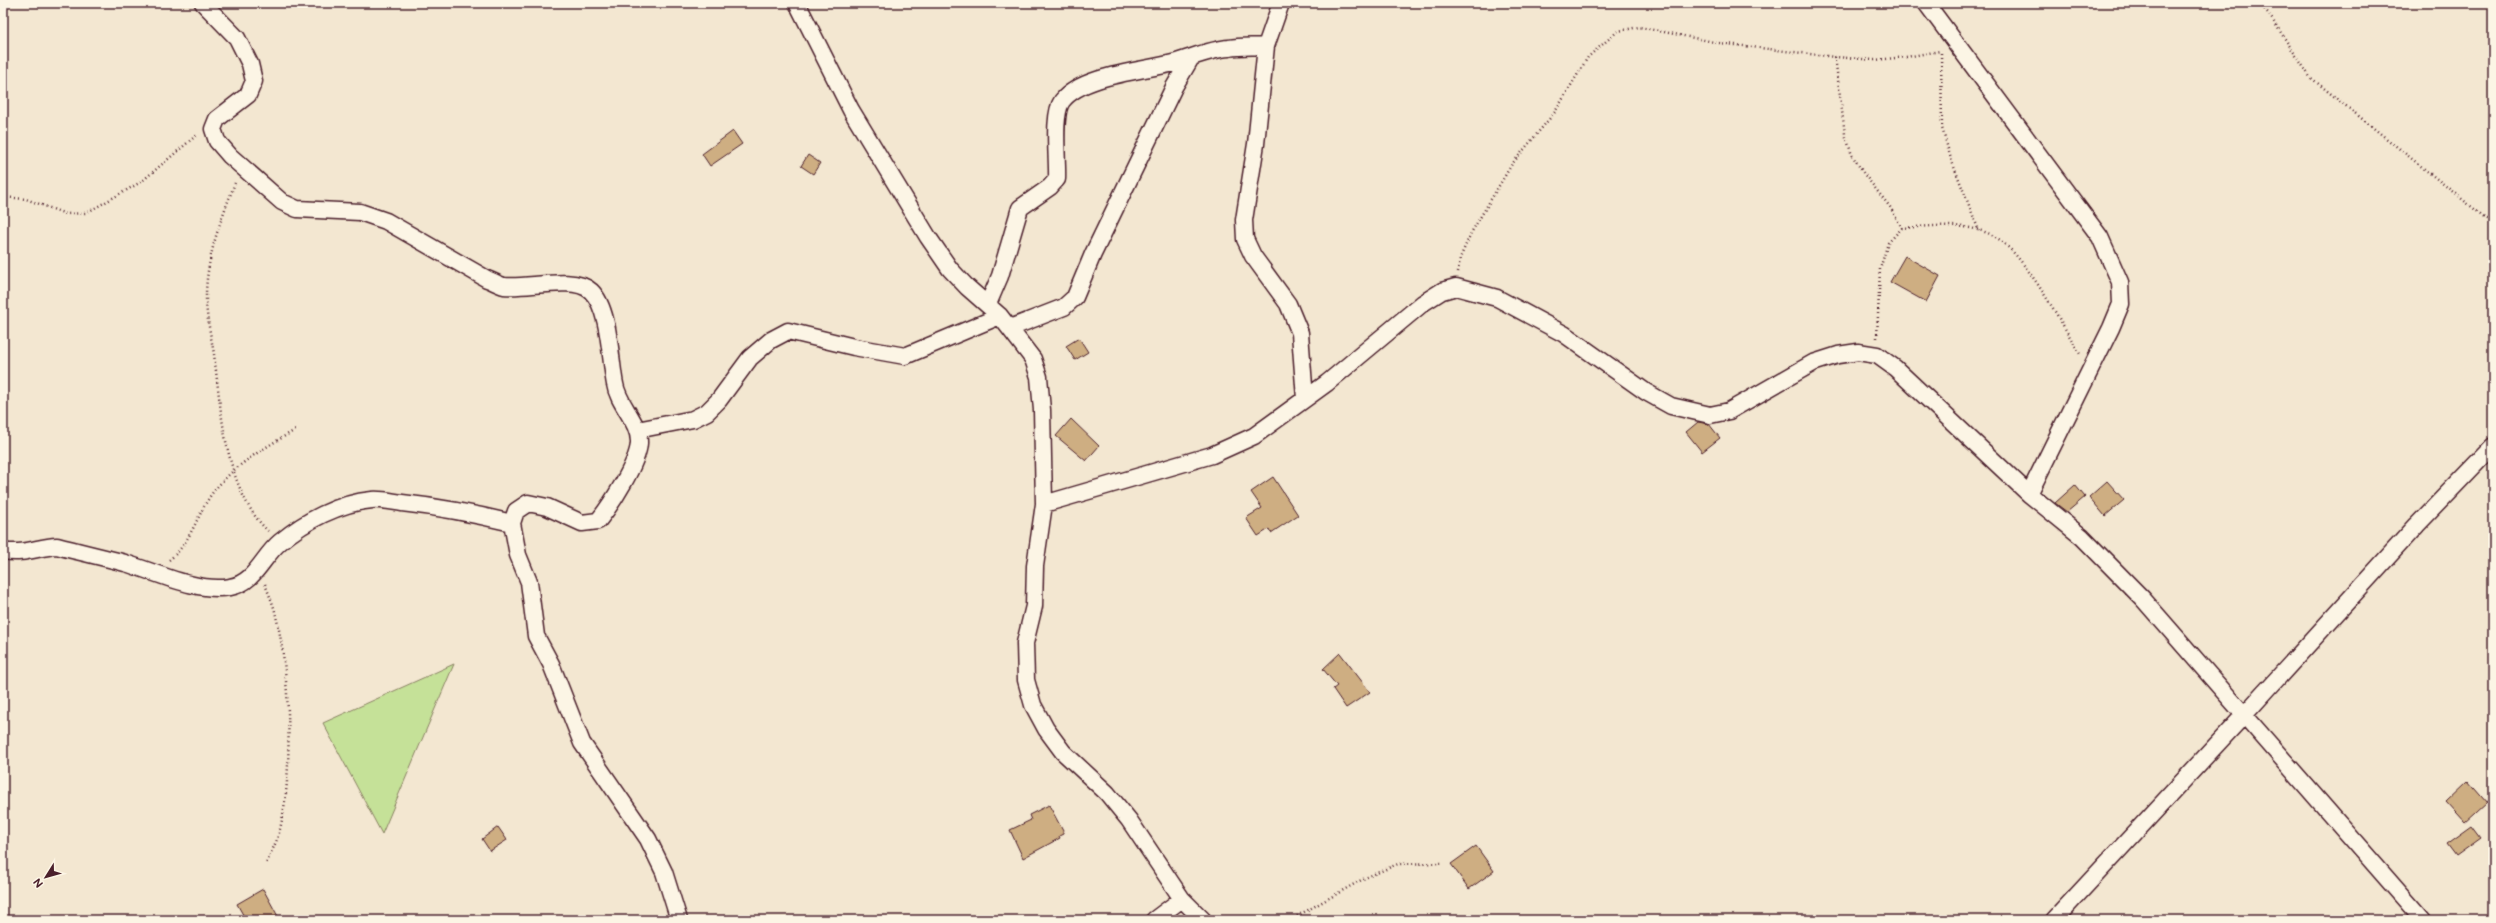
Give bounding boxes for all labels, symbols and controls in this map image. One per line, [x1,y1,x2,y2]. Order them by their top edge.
north arrow [26,857,66,897]
text: N [31,876,46,890]

